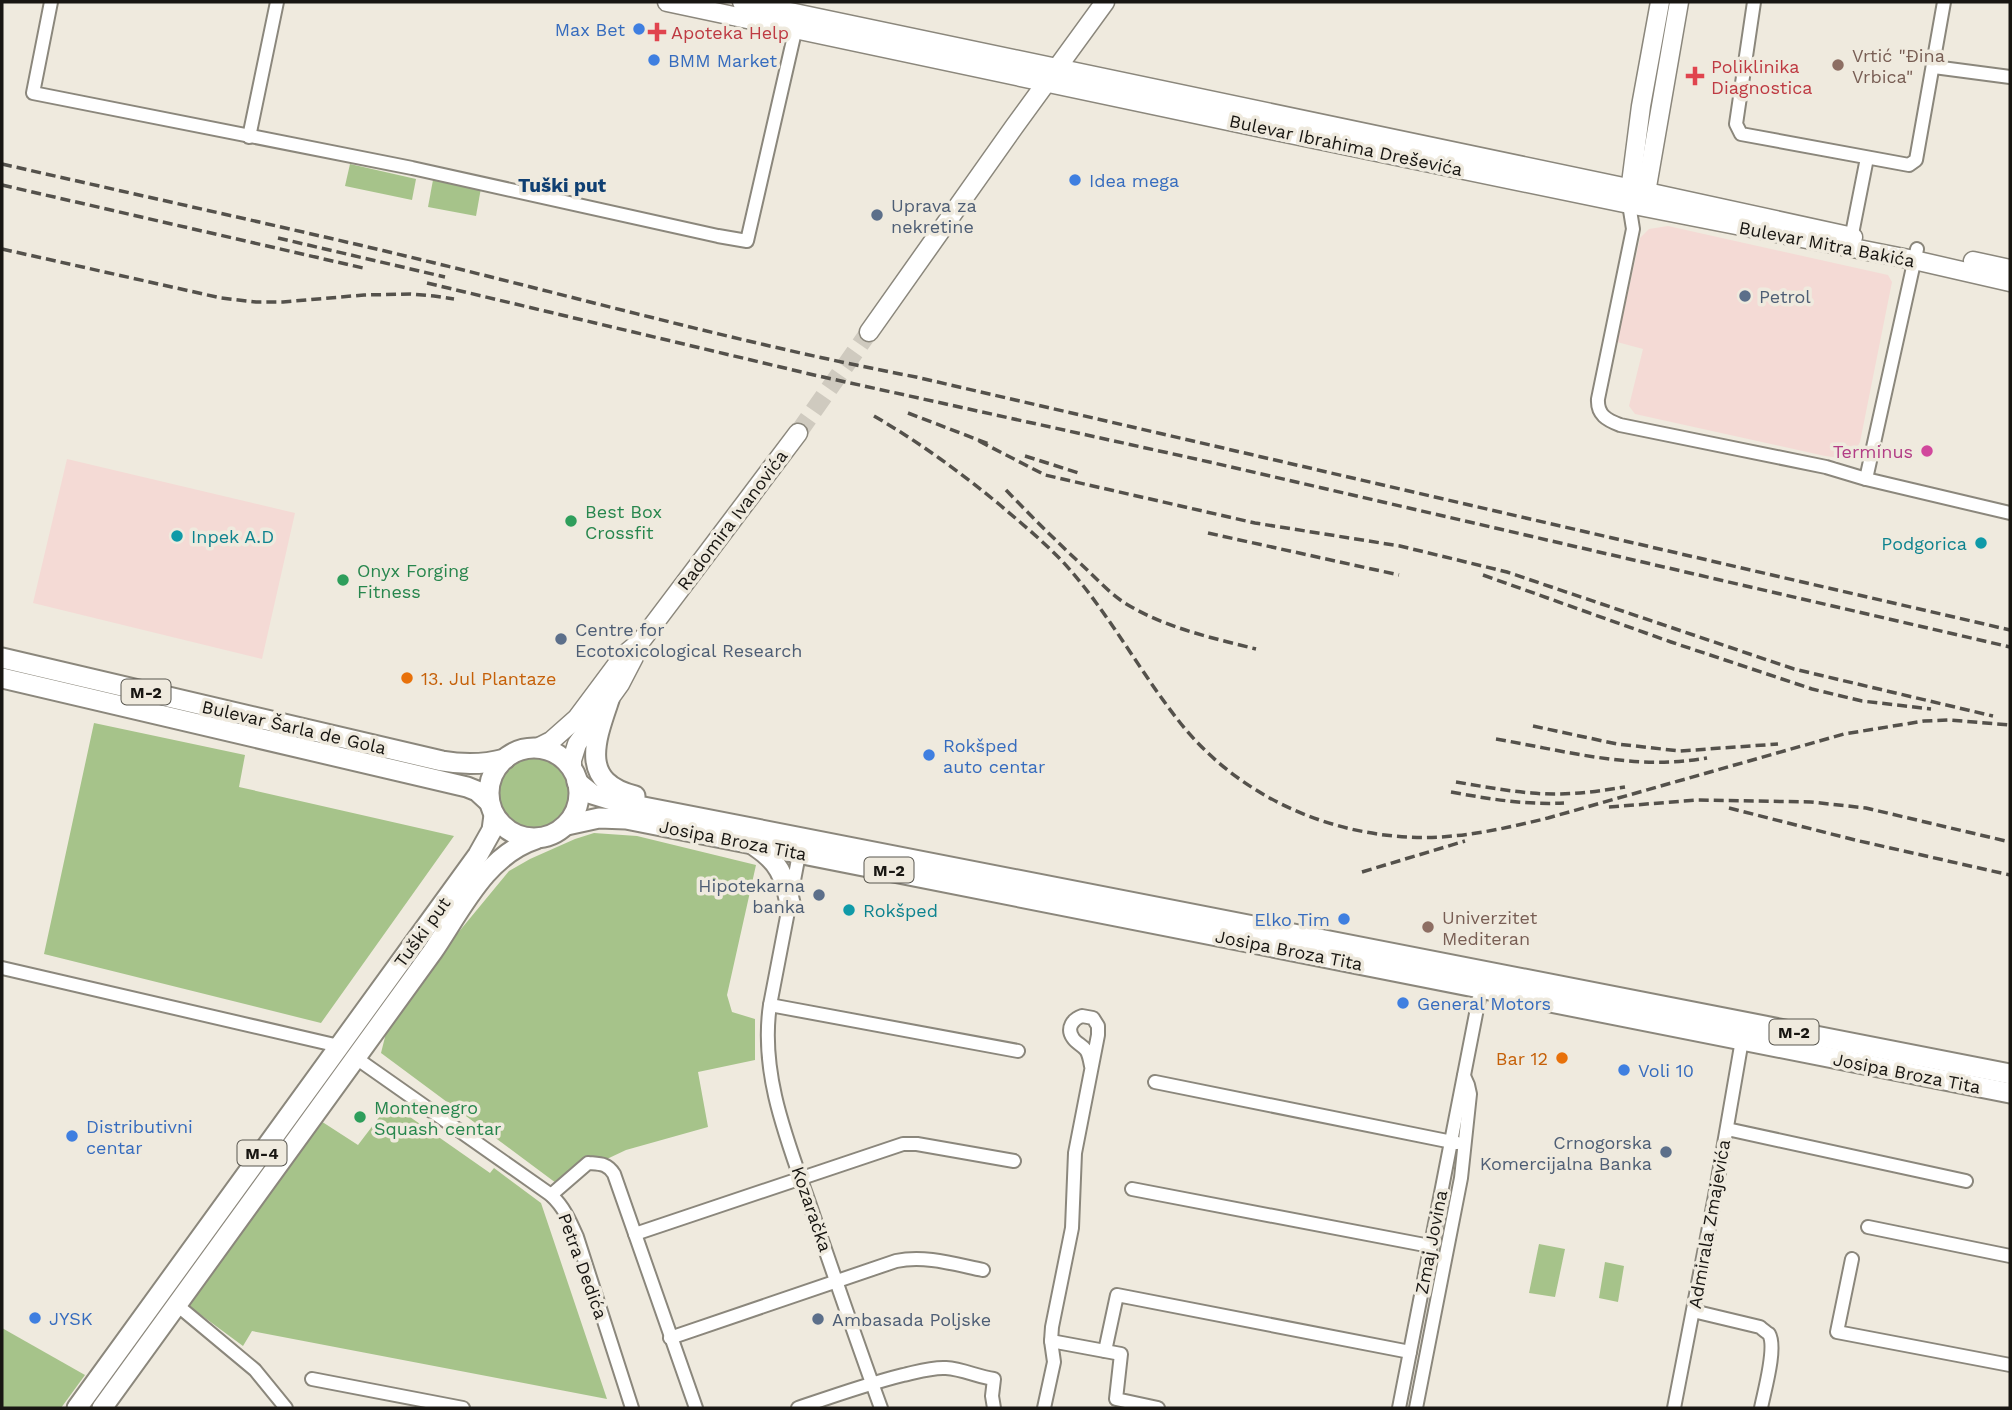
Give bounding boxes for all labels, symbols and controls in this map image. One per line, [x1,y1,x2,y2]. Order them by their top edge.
place label: Max Bet [555,19,625,40]
marker: Max Bet [631,21,647,37]
place label: Apoteka Help [671,22,789,43]
marker: Apoteka Help [649,24,665,40]
place label: Vrtić "Đina Vrbica" [1852,45,1945,87]
place label: BMM Market [668,50,777,71]
marker: BMM Market [646,52,662,68]
place label: Poliklinika Diagnostica [1711,56,1812,98]
marker: Vrtić "Đina Vrbica" [1830,57,1846,73]
marker: Poliklinika Diagnostica [1685,66,1705,86]
street label: Bulevar Ibrahima Dreševića [1227,110,1465,180]
place label: Idea mega [1089,170,1179,191]
marker: Idea mega [1067,172,1083,188]
district label: Tuški put [518,174,607,197]
place label: Uprava za nekretine [891,195,977,237]
marker: Uprava za nekretine [869,207,885,223]
street label: Bulevar Mitra Bakića [1737,217,1917,271]
place label: Petrol [1759,286,1811,307]
marker: Petrol [1737,288,1753,304]
place label: Terminus [1833,441,1913,462]
marker: Terminus [1919,443,1935,459]
street label: Radomira Ivanovića [672,446,792,594]
place label: Best Box Crossfit [585,501,662,543]
marker: Best Box Crossfit [563,513,579,529]
place label: Inpek A.D [191,526,274,547]
marker: Inpek A.D [169,528,185,544]
place label: Podgorica [1881,533,1967,554]
marker: Podgorica [1973,535,1989,551]
place label: Onyx Forging Fitness [357,560,469,602]
marker: Onyx Forging Fitness [335,572,351,588]
place label: Centre for Ecotoxicological Research [575,619,802,661]
marker: Centre for Ecotoxicological Research [553,631,569,647]
place label: 13. Jul Plantaze [421,668,556,689]
marker: 13. Jul Plantaze [399,670,415,686]
road number: M-2 [122,680,170,705]
street label: Bulevar Šarla de Gola [200,696,388,758]
place label: Rokšped auto centar [943,735,1045,777]
marker: Rokšped auto centar [921,747,937,763]
street label: Josipa Broza Tita [657,815,809,865]
road number: M-2 [864,858,914,883]
place label: Hipotekarna banka [698,875,805,917]
marker: Hipotekarna banka [811,887,827,903]
street label: Tuški put [390,893,455,971]
place label: Rokšped [863,900,938,921]
marker: Rokšped [841,902,857,918]
place label: Univerzitet Mediteran [1442,907,1538,949]
place label: Elko Tim [1254,909,1330,930]
marker: Elko Tim [1336,911,1352,927]
marker: Univerzitet Mediteran [1420,919,1436,935]
street label: Josipa Broza Tita [1213,925,1365,975]
place label: General Motors [1417,993,1551,1014]
marker: General Motors [1395,995,1411,1011]
road number: M-2 [1770,1020,1818,1044]
place label: Bar 12 [1496,1048,1548,1069]
street label: Josipa Broza Tita [1831,1048,1983,1098]
marker: Bar 12 [1554,1050,1570,1066]
place label: Voli 10 [1638,1060,1694,1081]
marker: Voli 10 [1616,1062,1632,1078]
place label: Montenegro Squash centar [374,1097,501,1139]
marker: Montenegro Squash centar [352,1109,368,1125]
place label: Distributivni centar [86,1116,193,1158]
marker: Distributivni centar [64,1128,80,1144]
place label: Crnogorska Komercijalna Banka [1480,1132,1652,1174]
street label: Admirala Zmajevića [1684,1138,1734,1310]
road number: M-4 [238,1140,286,1166]
marker: Crnogorska Komercijalna Banka [1658,1144,1674,1160]
street label: Kozaračka [788,1163,836,1255]
street label: Zmaj Jovina [1411,1188,1451,1296]
street label: Petra Dedića [554,1210,612,1322]
place label: JYSK [49,1308,93,1329]
place label: Ambasada Poljske [832,1309,991,1330]
marker: JYSK [27,1310,43,1326]
marker: Ambasada Poljske [810,1311,826,1327]

